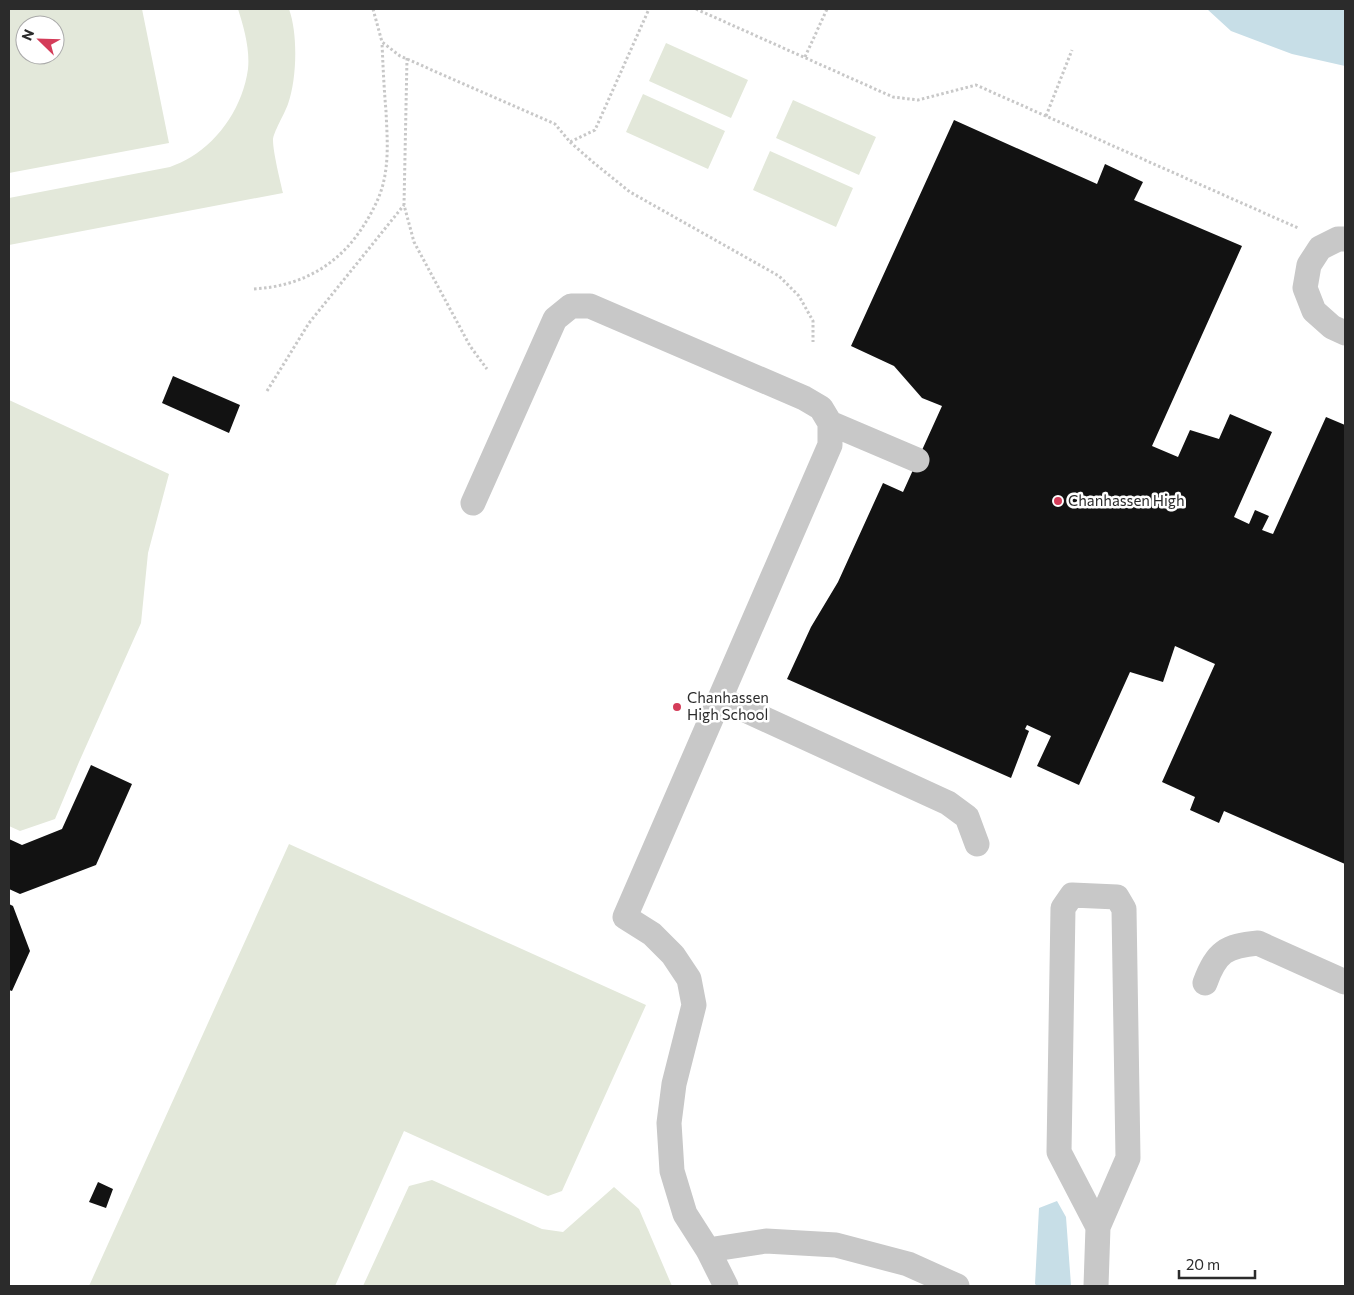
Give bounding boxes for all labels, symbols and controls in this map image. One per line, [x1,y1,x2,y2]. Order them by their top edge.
north arrow [15,15,65,65]
text: N [18,27,37,43]
place label: Chanhassen High [1068,491,1185,509]
marker: Chanhassen High [1052,495,1064,507]
place label: Chanhassen High School [687,688,769,723]
marker: Chanhassen High School [671,701,683,713]
scale bar [1179,1248,1255,1280]
text: 20 m [1186,1255,1220,1273]

